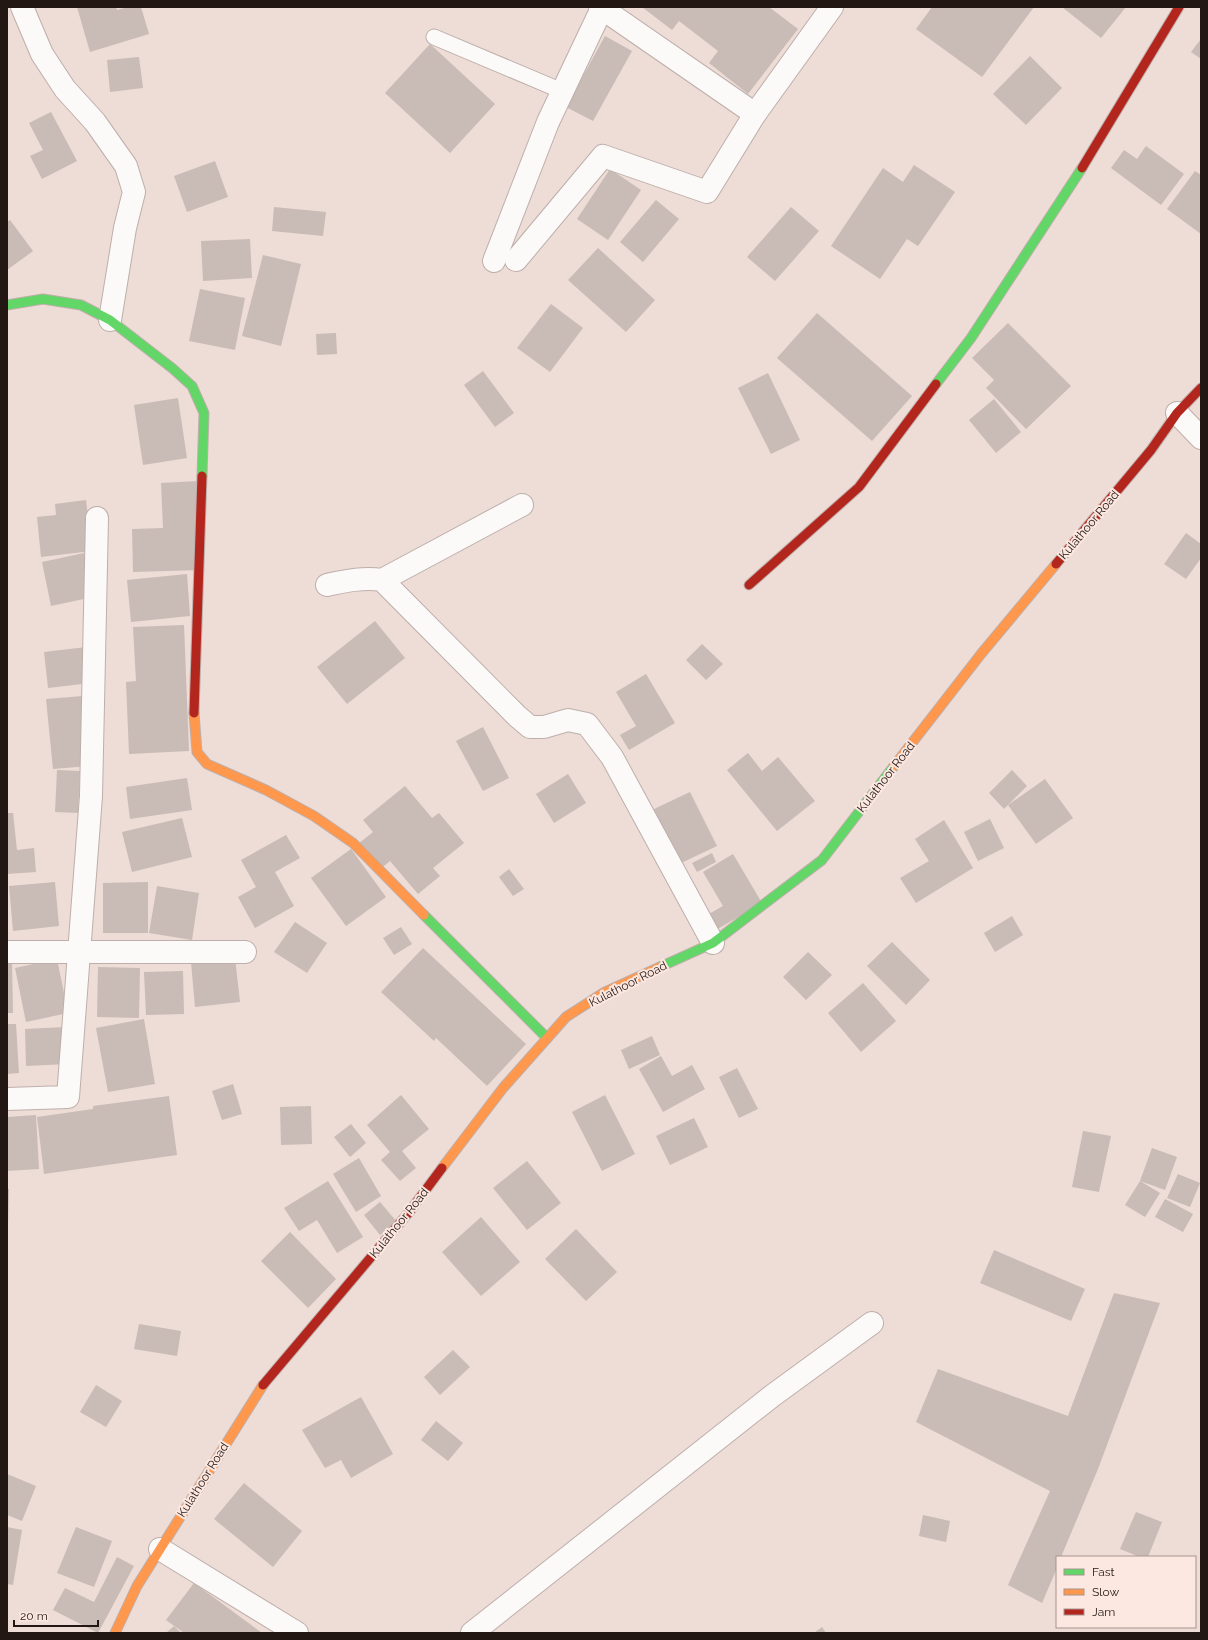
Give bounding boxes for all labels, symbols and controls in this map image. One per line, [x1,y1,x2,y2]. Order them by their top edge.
street label: Kulathoor Road [1056,488,1122,562]
street label: Kulathoor Road [854,739,918,815]
street label: Kulathoor Road [587,958,669,1010]
street label: Kulathoor Road [367,1185,431,1261]
street label: Kulathoor Road [174,1440,232,1520]
legend [1056,1556,1196,1628]
text: Fast [1092,1565,1115,1579]
text: Slow [1092,1585,1119,1599]
scale bar [14,1602,98,1628]
text: Jam [1092,1605,1115,1619]
text: 20 m [20,1609,48,1623]

